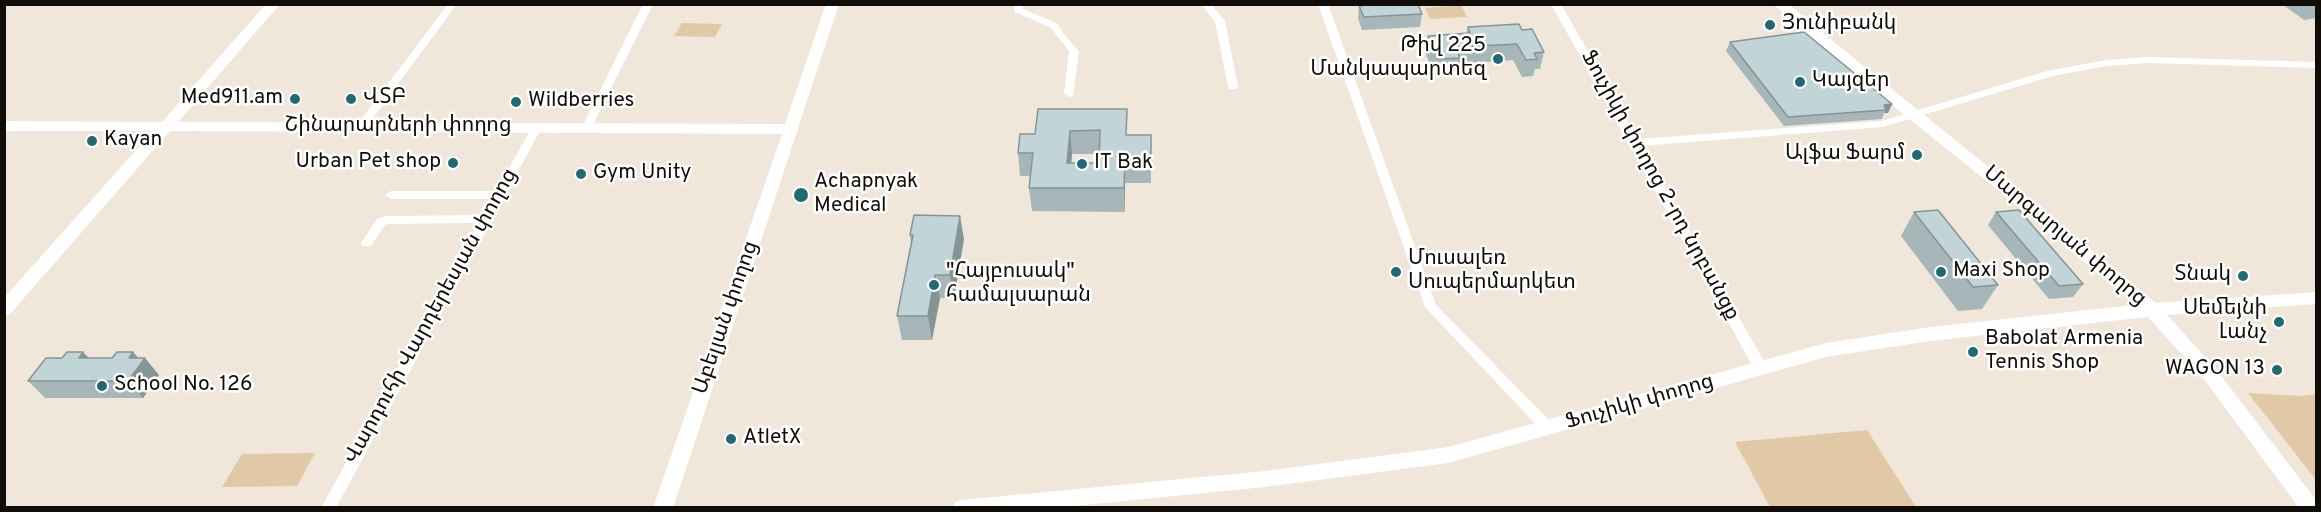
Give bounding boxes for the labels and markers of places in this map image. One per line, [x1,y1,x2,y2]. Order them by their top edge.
place label: Յունիբանկ [1782,12,1896,38]
marker: Յունիբանկ [1763,18,1777,32]
place label: Թիվ 225 Մանկապարտեզ [1310,34,1486,84]
marker: Թիվ 225 Մանկապարտեզ [1491,52,1505,66]
place label: Կայզեր [1812,69,1889,95]
marker: Կայզեր [1793,75,1807,89]
place label: Med911.am [181,86,283,112]
place label: ՎՏԲ [363,86,406,112]
place label: Wildberries [528,89,634,115]
marker: Med911.am [288,92,302,106]
marker: ՎՏԲ [344,92,358,106]
marker: Wildberries [509,95,523,109]
place label: Kayan [104,128,162,154]
marker: Kayan [85,134,99,148]
place label: Ալֆա Ֆարմ [1785,142,1905,168]
marker: Ալֆա Ֆարմ [1910,148,1924,162]
place label: Urban Pet shop [296,150,441,176]
place label: IT Bak [1094,151,1153,177]
marker: Urban Pet shop [446,156,460,170]
marker: IT Bak [1075,157,1089,171]
place label: Gym Unity [593,161,691,187]
marker: Gym Unity [574,167,588,181]
place label: Achapnyak Medical [814,170,918,220]
marker: Achapnyak Medical [792,186,810,204]
place label: Մուսալեռ Սուպերմարկետ [1408,247,1576,297]
place label: Maxi Shop [1953,259,2050,285]
place label: "Հայբուսակ" համալսարան [946,260,1091,310]
place label: Տնակ [2175,263,2231,289]
marker: Մուսալեռ Սուպերմարկետ [1389,265,1403,279]
marker: Maxi Shop [1934,265,1948,279]
marker: Տնակ [2236,269,2250,283]
marker: "Հայբուսակ" համալսարան [927,278,941,292]
place label: Սեմեյնի Լանչ [2183,297,2267,347]
marker: Սեմեյնի Լանչ [2272,315,2286,329]
place label: Babolat Armenia Tennis Shop [1985,327,2143,377]
marker: Babolat Armenia Tennis Shop [1966,345,1980,359]
place label: WAGON 13 [2165,357,2265,383]
marker: WAGON 13 [2270,363,2284,377]
place label: School No. 126 [114,373,252,399]
marker: School No. 126 [95,379,109,393]
place label: AtletX [743,426,801,452]
marker: AtletX [724,432,738,446]

